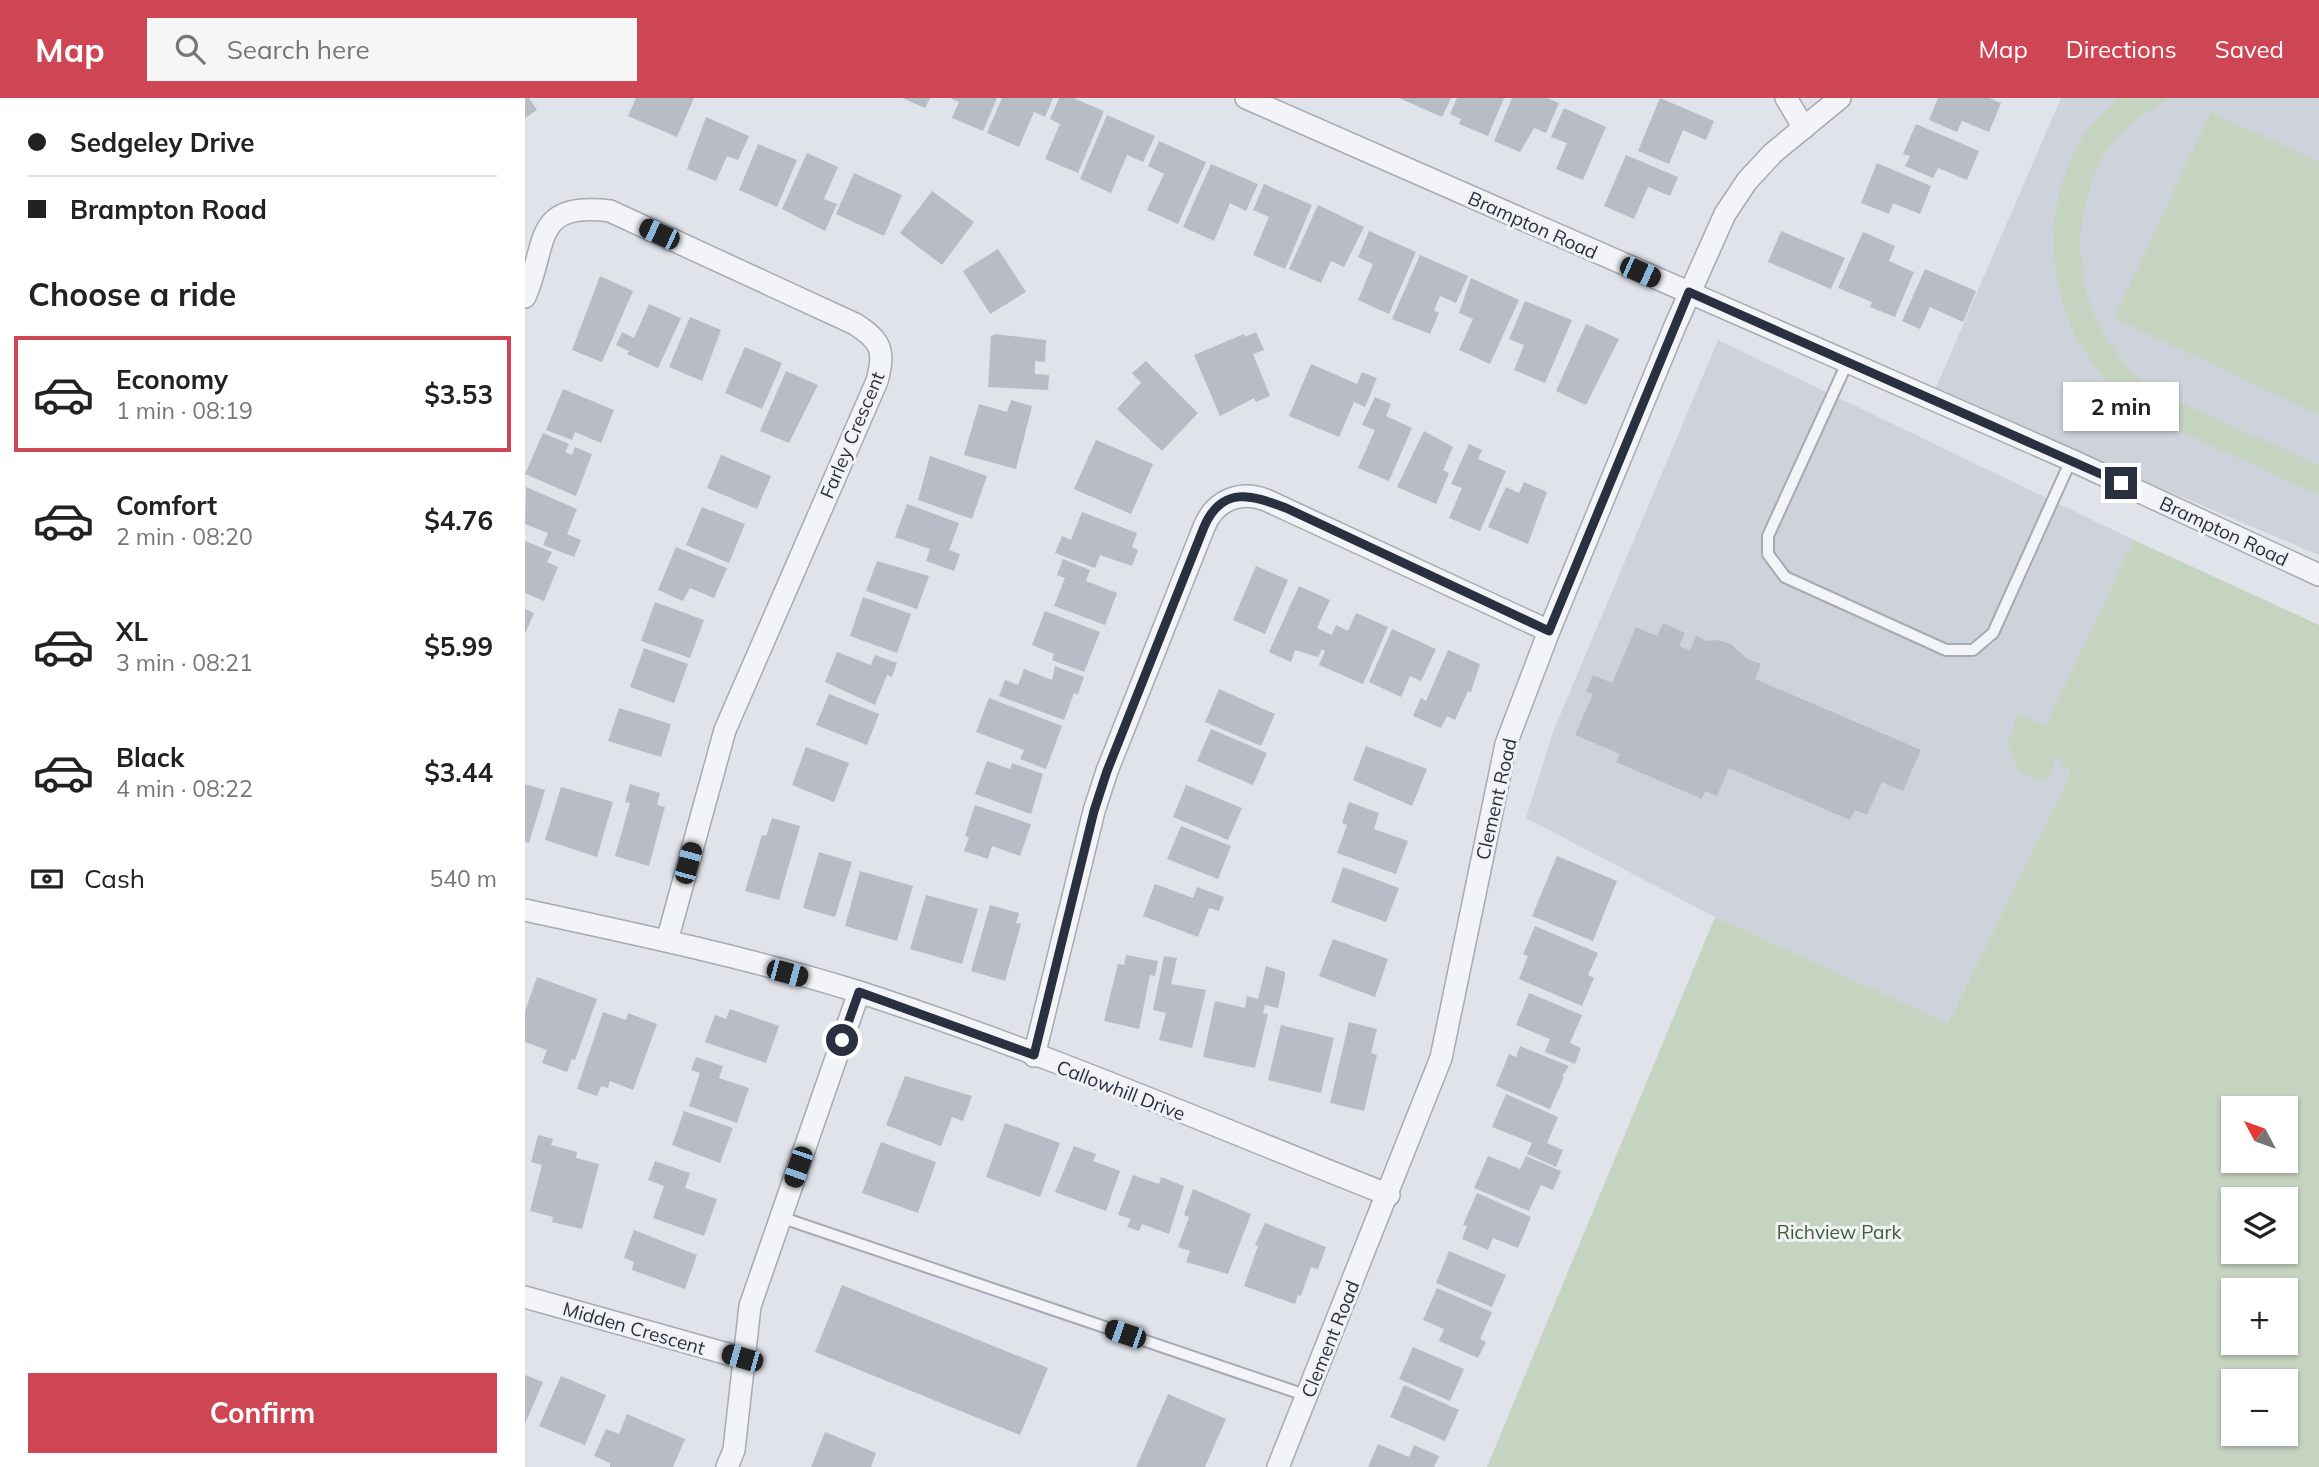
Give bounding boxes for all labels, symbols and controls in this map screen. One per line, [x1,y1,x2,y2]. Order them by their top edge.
search box [147,18,637,81]
text: Map [35,29,105,70]
icon: search [171,30,209,68]
text: Search here [227,33,370,66]
text: Map [1978,34,2028,64]
text: Directions [2066,34,2177,64]
text: Saved [2215,34,2284,64]
text: Sedgeley Drive [70,126,255,159]
street label: Brampton Road [1465,186,1601,264]
text: Brampton Road [70,193,267,226]
car [636,216,683,252]
car [1617,254,1664,290]
text: Choose a ride [28,274,236,314]
icon: car [32,363,95,426]
text: Economy [116,363,228,396]
street label: Farley Crescent [815,368,890,502]
text: $3.53 [424,378,493,411]
callout: 2 min [2063,382,2179,430]
text: 2 min [2091,392,2151,421]
text: 1 min · 08:19 [116,396,253,425]
route end [2105,467,2137,499]
icon: car [32,489,95,552]
text: Comfort [116,489,217,522]
street label: Brampton Road [2156,491,2292,571]
text: $4.76 [424,504,493,537]
text: 2 min · 08:20 [116,522,253,551]
icon: car [32,615,95,678]
text: XL [116,615,148,648]
text: $5.99 [424,630,493,663]
text: 3 min · 08:21 [116,648,253,677]
street label: Clement Road [1470,736,1522,862]
icon: car [32,741,95,804]
text: Black [116,741,184,774]
text: $3.44 [424,756,493,789]
text: 4 min · 08:22 [116,774,253,803]
car [673,840,704,886]
icon: cash [28,860,66,898]
text: Cash [84,862,145,895]
text: 540 m [429,864,497,893]
car [764,957,811,989]
route start [826,1024,858,1056]
street label: Callowhill Drive [1053,1054,1189,1126]
north arrow [2221,1096,2298,1172]
map controls [2221,1096,2298,1446]
car [782,1144,815,1190]
button: layers [2221,1187,2298,1264]
park label: Richview Park [1777,1220,1901,1244]
street label: Clement Road [1296,1277,1364,1401]
button: + [2221,1278,2298,1355]
street label: Midden Crescent [560,1296,708,1360]
car [1102,1317,1149,1351]
car [719,1342,766,1374]
button: − [2221,1369,2298,1446]
button: Confirm [28,1373,497,1453]

